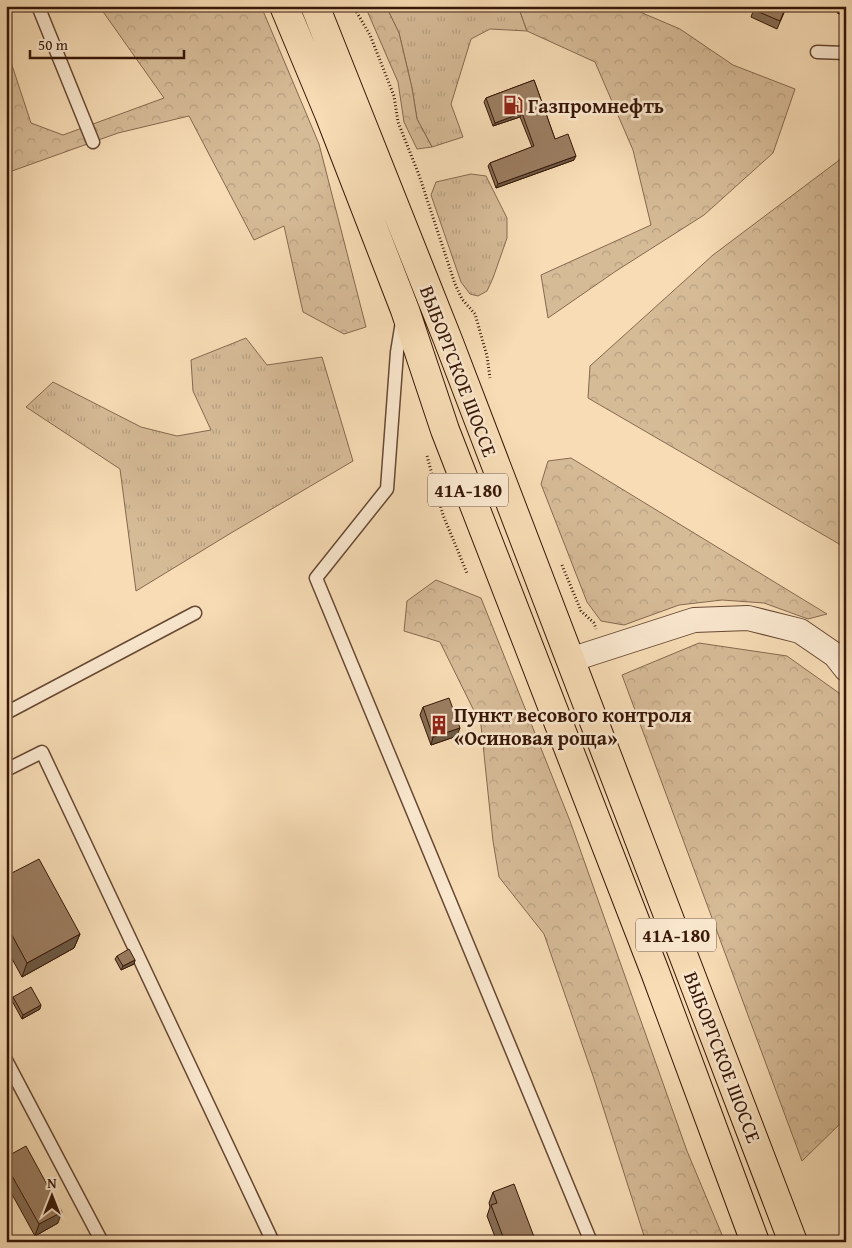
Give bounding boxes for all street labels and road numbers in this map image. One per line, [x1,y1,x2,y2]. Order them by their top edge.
street label: ВЫБОРГСКОЕ ШОССЕ [413,281,505,461]
road number: 41А-180 [428,474,508,506]
road number: 41А-180 [636,918,716,952]
street label: ВЫБОРГСКОЕ ШОССЕ [677,967,769,1147]

